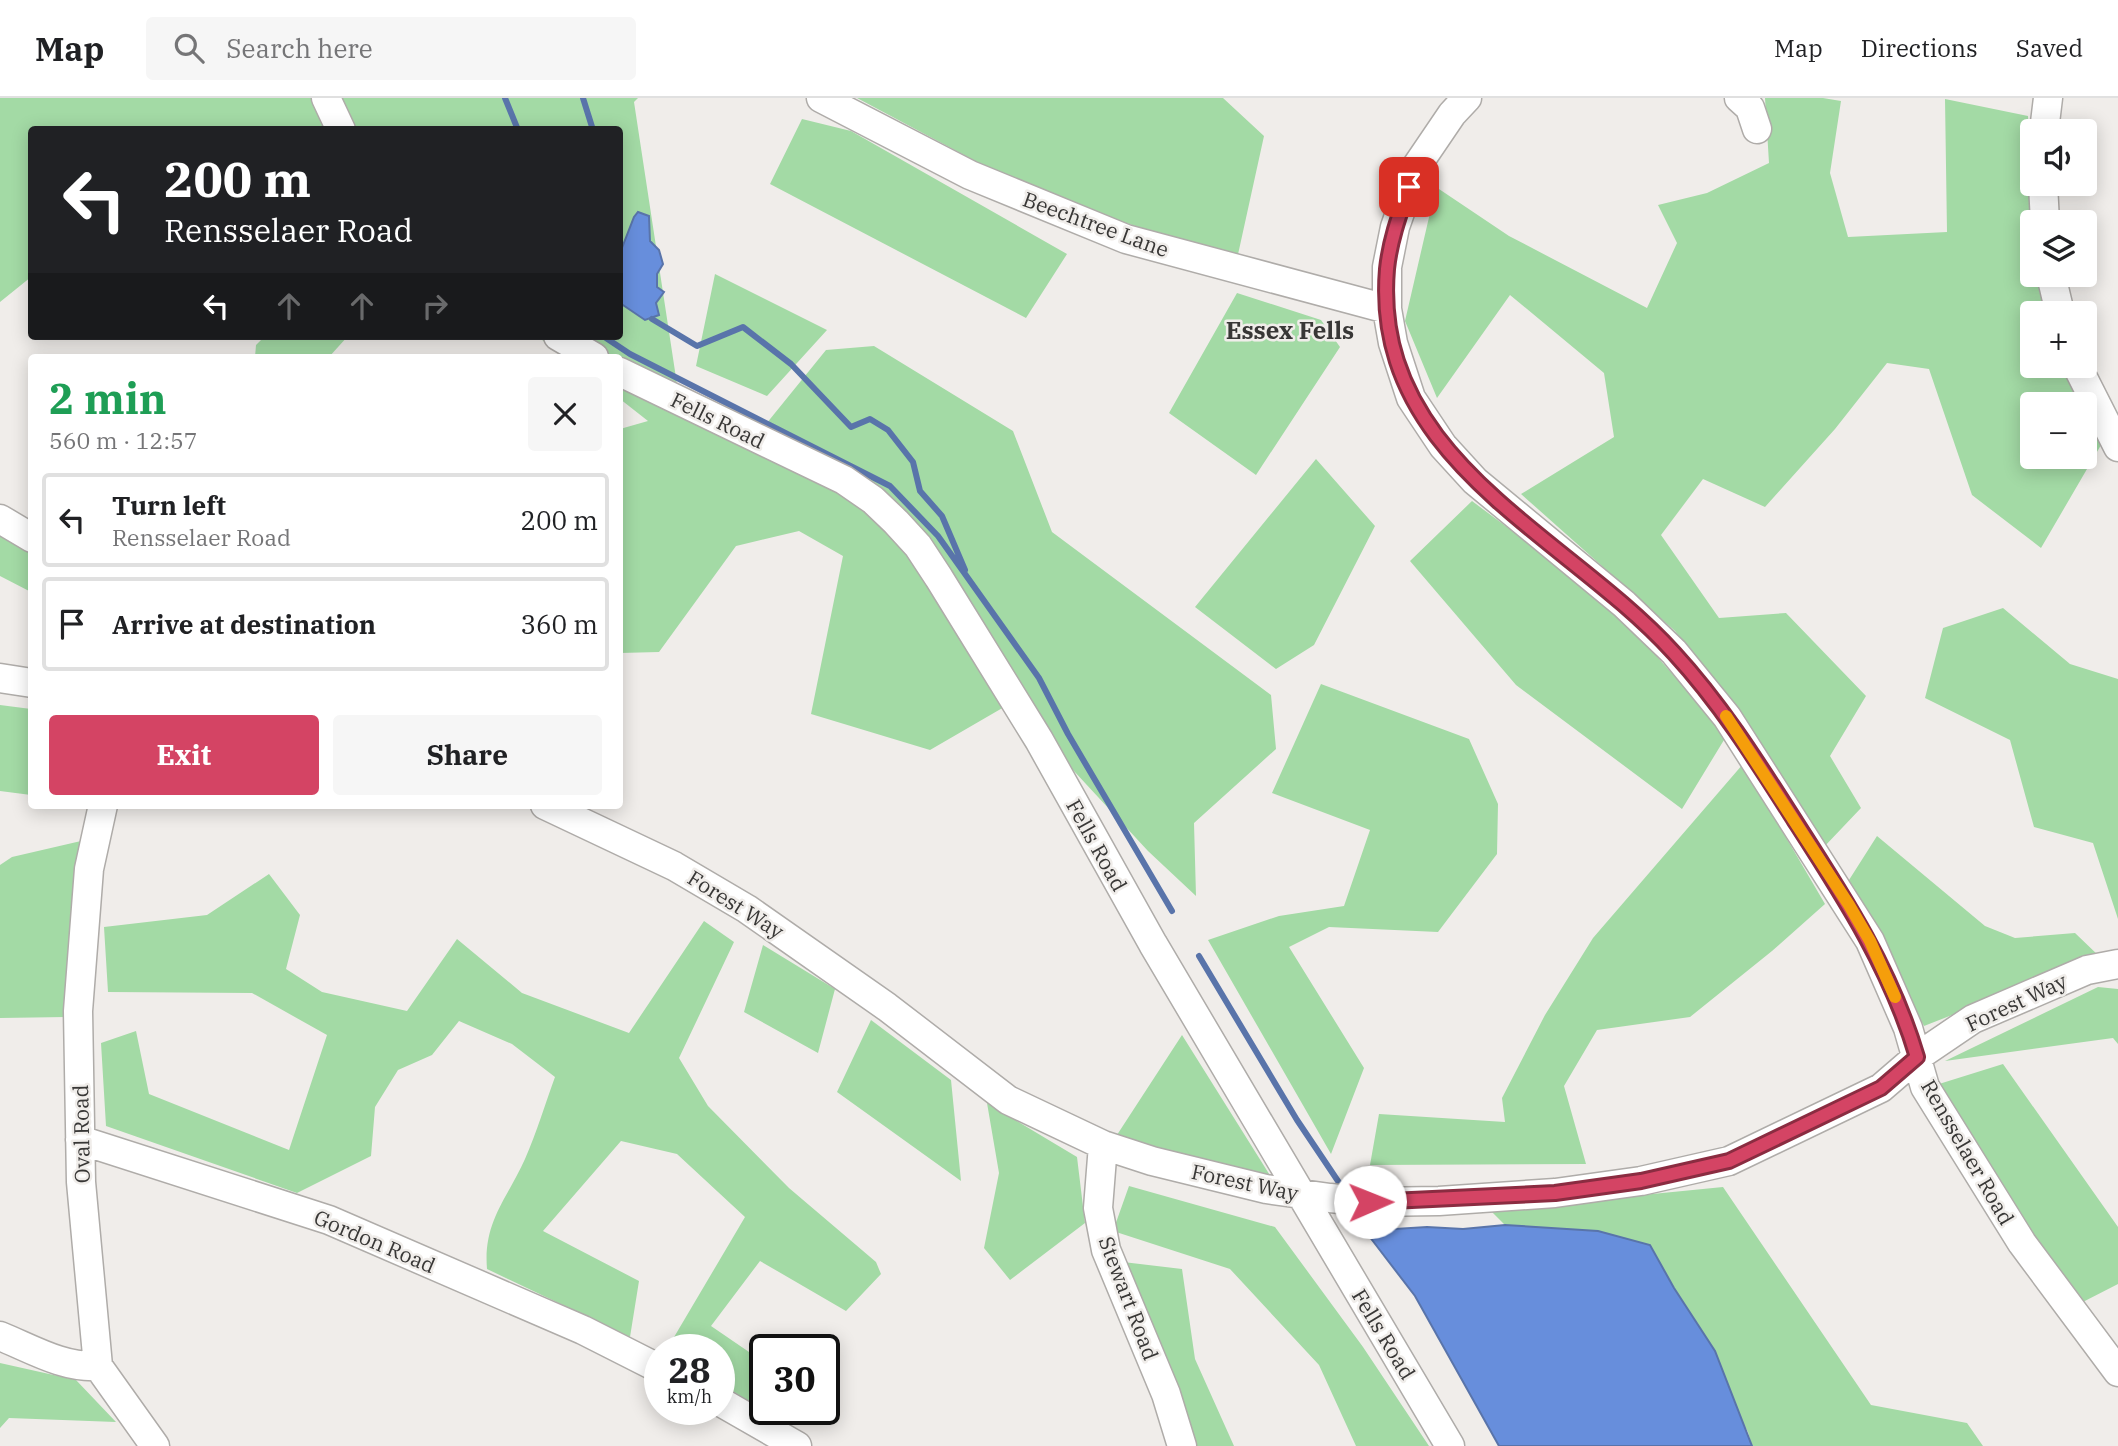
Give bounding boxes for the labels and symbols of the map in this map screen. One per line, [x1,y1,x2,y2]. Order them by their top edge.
pin [1379,157,1439,217]
street label: Beechtree Lane [1019,185,1173,263]
district label: Essex Fells [1226,314,1354,346]
street label: Fells Road [666,385,770,455]
street label: Fells Road [1060,794,1134,896]
street label: Forest Way [683,863,790,945]
street label: Forest Way [1961,966,2072,1038]
street label: Rensselaer Road [1915,1074,2021,1230]
street label: Oval Road [66,1084,96,1184]
street label: Forest Way [1189,1157,1302,1207]
position arrow [1333,1165,1407,1239]
street label: Gordon Road [310,1203,440,1279]
street label: Stewart Road [1093,1232,1166,1364]
street label: Fells Road [1346,1283,1422,1385]
speed limit sign: 30 [749,1334,840,1425]

